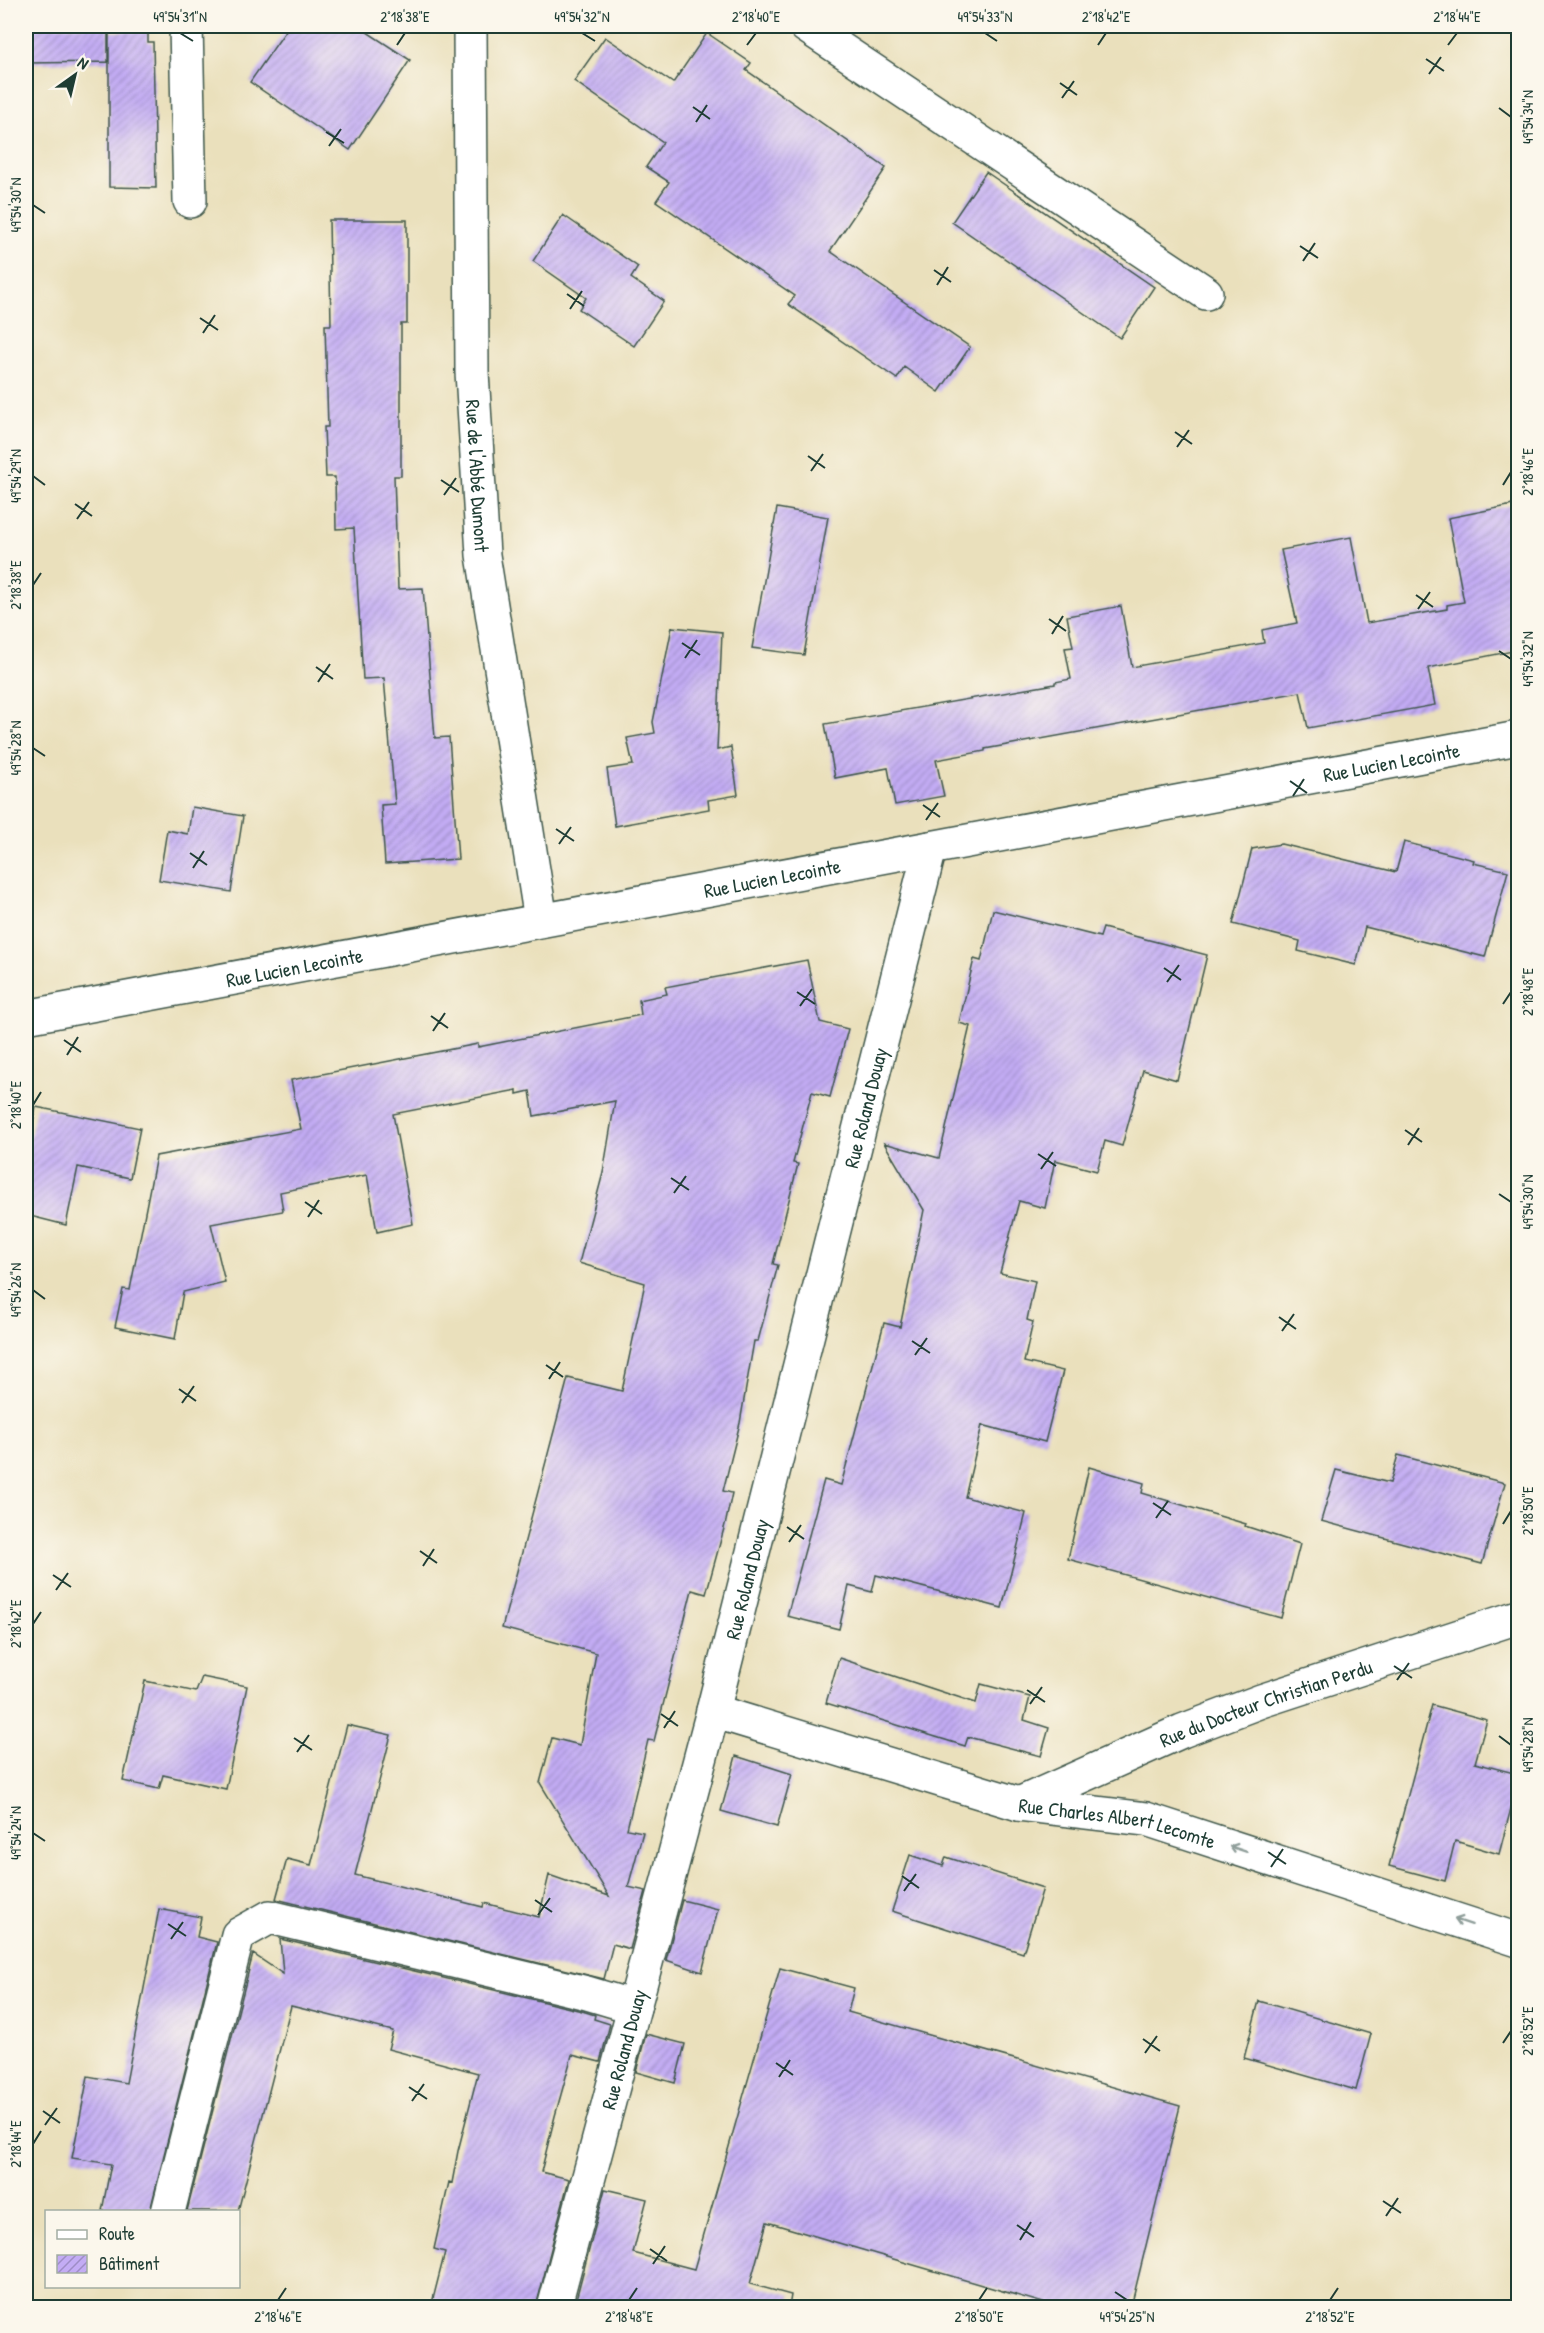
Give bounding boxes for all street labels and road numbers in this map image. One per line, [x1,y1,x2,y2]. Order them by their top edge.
street label: Rue de l'Abbé Dumont [460,399,496,554]
street label: Rue Lucien Lecointe [1321,736,1462,788]
street label: Rue Lucien Lecointe [701,851,843,903]
street label: Rue Lucien Lecointe [224,941,365,993]
street label: Rue Roland Douay [837,1044,893,1171]
street label: Rue Roland Douay [718,1516,774,1642]
street label: Rue du Docteur Christian Perdu [1155,1652,1375,1753]
street label: Rue Charles Albert Lecomte [1017,1791,1219,1854]
street label: Rue Roland Douay [594,1986,652,2112]

